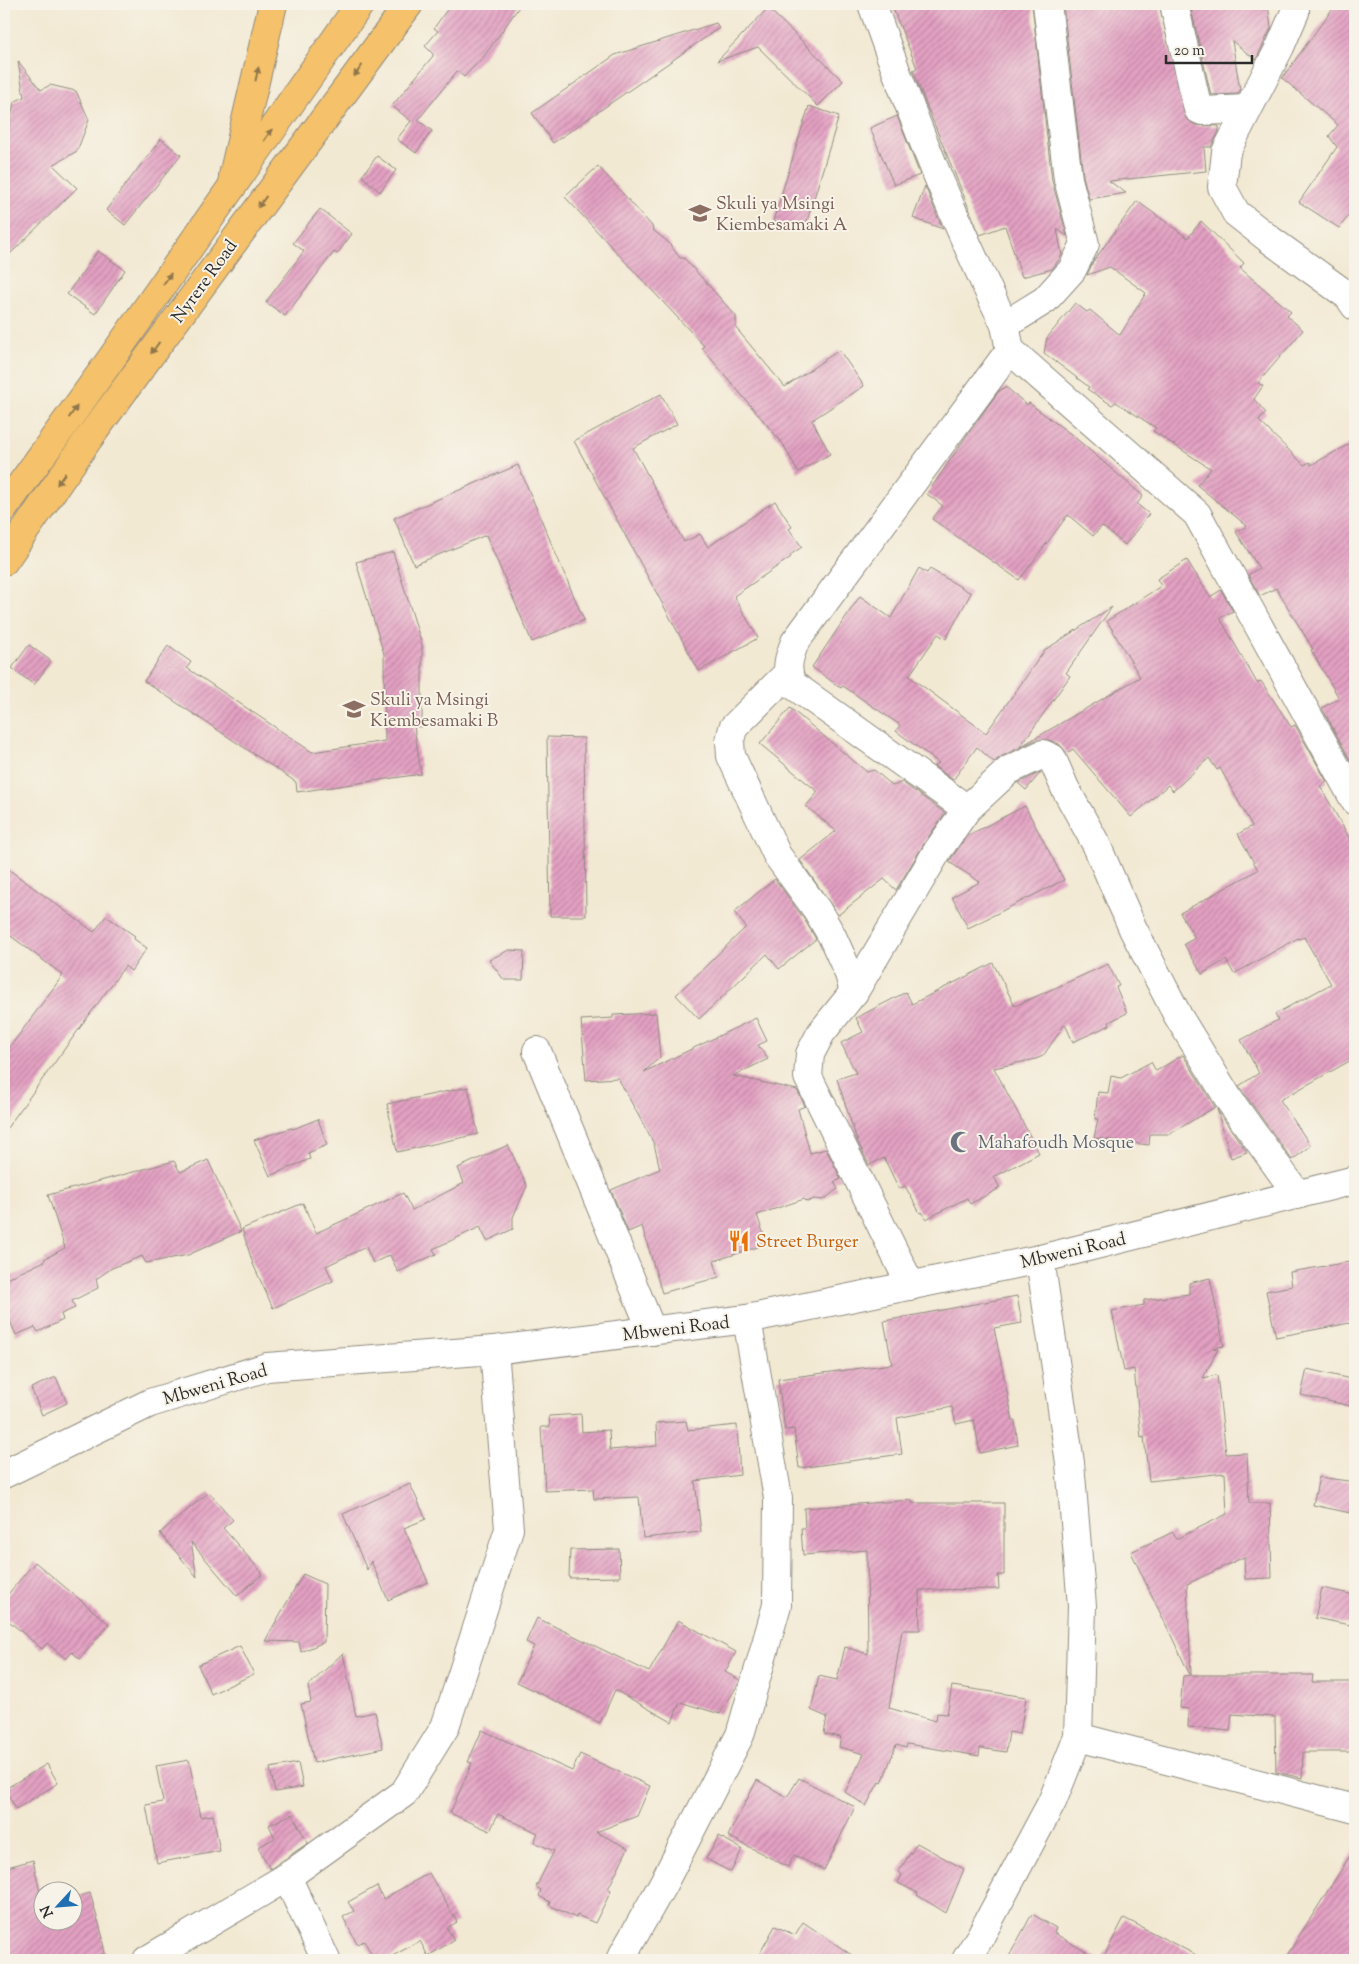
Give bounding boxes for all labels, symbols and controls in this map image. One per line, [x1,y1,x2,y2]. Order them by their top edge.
scale bar [1166,32,1253,64]
text: 20 m [1174,41,1205,62]
one-way arrow [353,64,363,78]
one-way arrow [253,66,261,81]
one-way arrow [263,128,273,142]
place label: Skuli ya Msingi Kiembesamaki A [716,192,848,239]
one-way arrow [257,195,267,209]
school or university icon: Skuli ya Msingi Kiembesamaki A [687,200,713,226]
street label: Nyrere Road [166,235,245,329]
one-way arrow [162,272,172,286]
one-way arrow [151,341,161,354]
one-way arrow [68,405,78,419]
one-way arrow [56,473,66,486]
place label: Skuli ya Msingi Kiembesamaki B [370,688,498,735]
school or university icon: Skuli ya Msingi Kiembesamaki B [341,696,367,722]
mosque icon: Mahafoudh Mosque [948,1129,974,1155]
place label: Mahafoudh Mosque [978,1131,1134,1157]
street label: Mbweni Road [1018,1227,1129,1277]
restaurant icon: Street Burger [726,1228,752,1254]
place label: Street Burger [756,1230,859,1256]
street label: Mbweni Road [621,1311,731,1349]
street label: Mbweni Road [160,1359,271,1413]
north arrow [32,1882,82,1932]
text: N [37,1901,60,1920]

